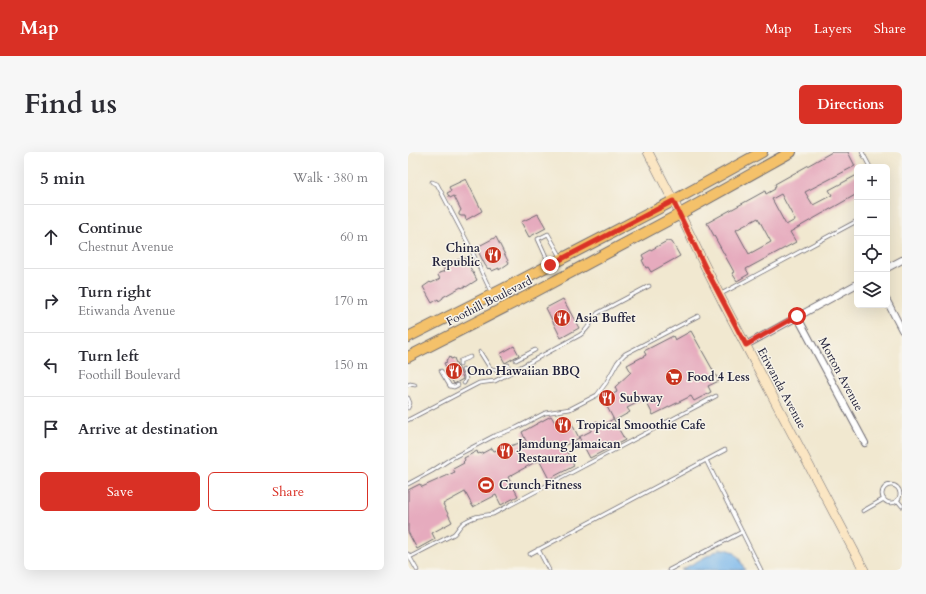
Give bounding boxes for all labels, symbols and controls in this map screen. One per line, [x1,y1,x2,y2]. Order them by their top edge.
text: Map [20,15,59,41]
text: Map [765,19,792,38]
text: Layers [814,19,852,38]
text: Share [874,19,906,38]
text: Find us [24,85,117,123]
button: Directions [799,85,902,124]
map controls [854,164,890,308]
button: + [854,164,890,200]
text: 5 min [40,167,85,190]
text: Walk · 380 m [293,169,368,187]
button: − [854,200,890,236]
text: Continue [78,218,143,238]
icon: ahead [40,226,62,248]
text: 60 m [340,228,368,246]
button: locate [854,236,890,272]
text: Chestnut Avenue [78,238,174,256]
place label: China Republic [432,240,480,270]
restaurant icon: China Republic [483,245,503,265]
route end [541,256,559,274]
street label: Foothill Boulevard [443,272,535,330]
button: layers [854,272,890,308]
text: Turn right [78,282,151,302]
icon: right [40,290,62,312]
text: 170 m [334,292,368,310]
text: Etiwanda Avenue [78,302,175,320]
route start [788,307,806,325]
restaurant icon: Asia Buffet [552,308,572,328]
place label: Asia Buffet [575,310,636,326]
street label: Morton Avenue [815,334,867,414]
street label: Etiwanda Avenue [754,345,810,431]
text: Turn left [78,346,139,366]
icon: left [40,354,62,376]
text: 150 m [334,356,368,374]
restaurant icon: Ono Hawaiian BBQ [444,361,464,381]
place label: Ono Hawaiian BBQ [467,363,580,379]
text: Foothill Boulevard [78,366,181,384]
supermarket icon: Food 4 Less [664,367,684,387]
place label: Food 4 Less [687,369,750,385]
restaurant icon: Subway [597,388,617,408]
place label: Subway [620,390,663,406]
restaurant icon: Tropical Smoothie Cafe [553,415,573,435]
place label: Tropical Smoothie Cafe [576,417,706,433]
icon: arrive [40,418,62,440]
text: Arrive at destination [78,419,218,439]
place label: Jamdung Jamaican Restaurant [516,436,621,466]
restaurant icon: Jamdung Jamaican Restaurant [495,441,515,461]
button: Save [40,472,200,511]
button: Share [208,472,368,511]
sports icon: Crunch Fitness [476,475,496,495]
place label: Crunch Fitness [499,477,582,493]

